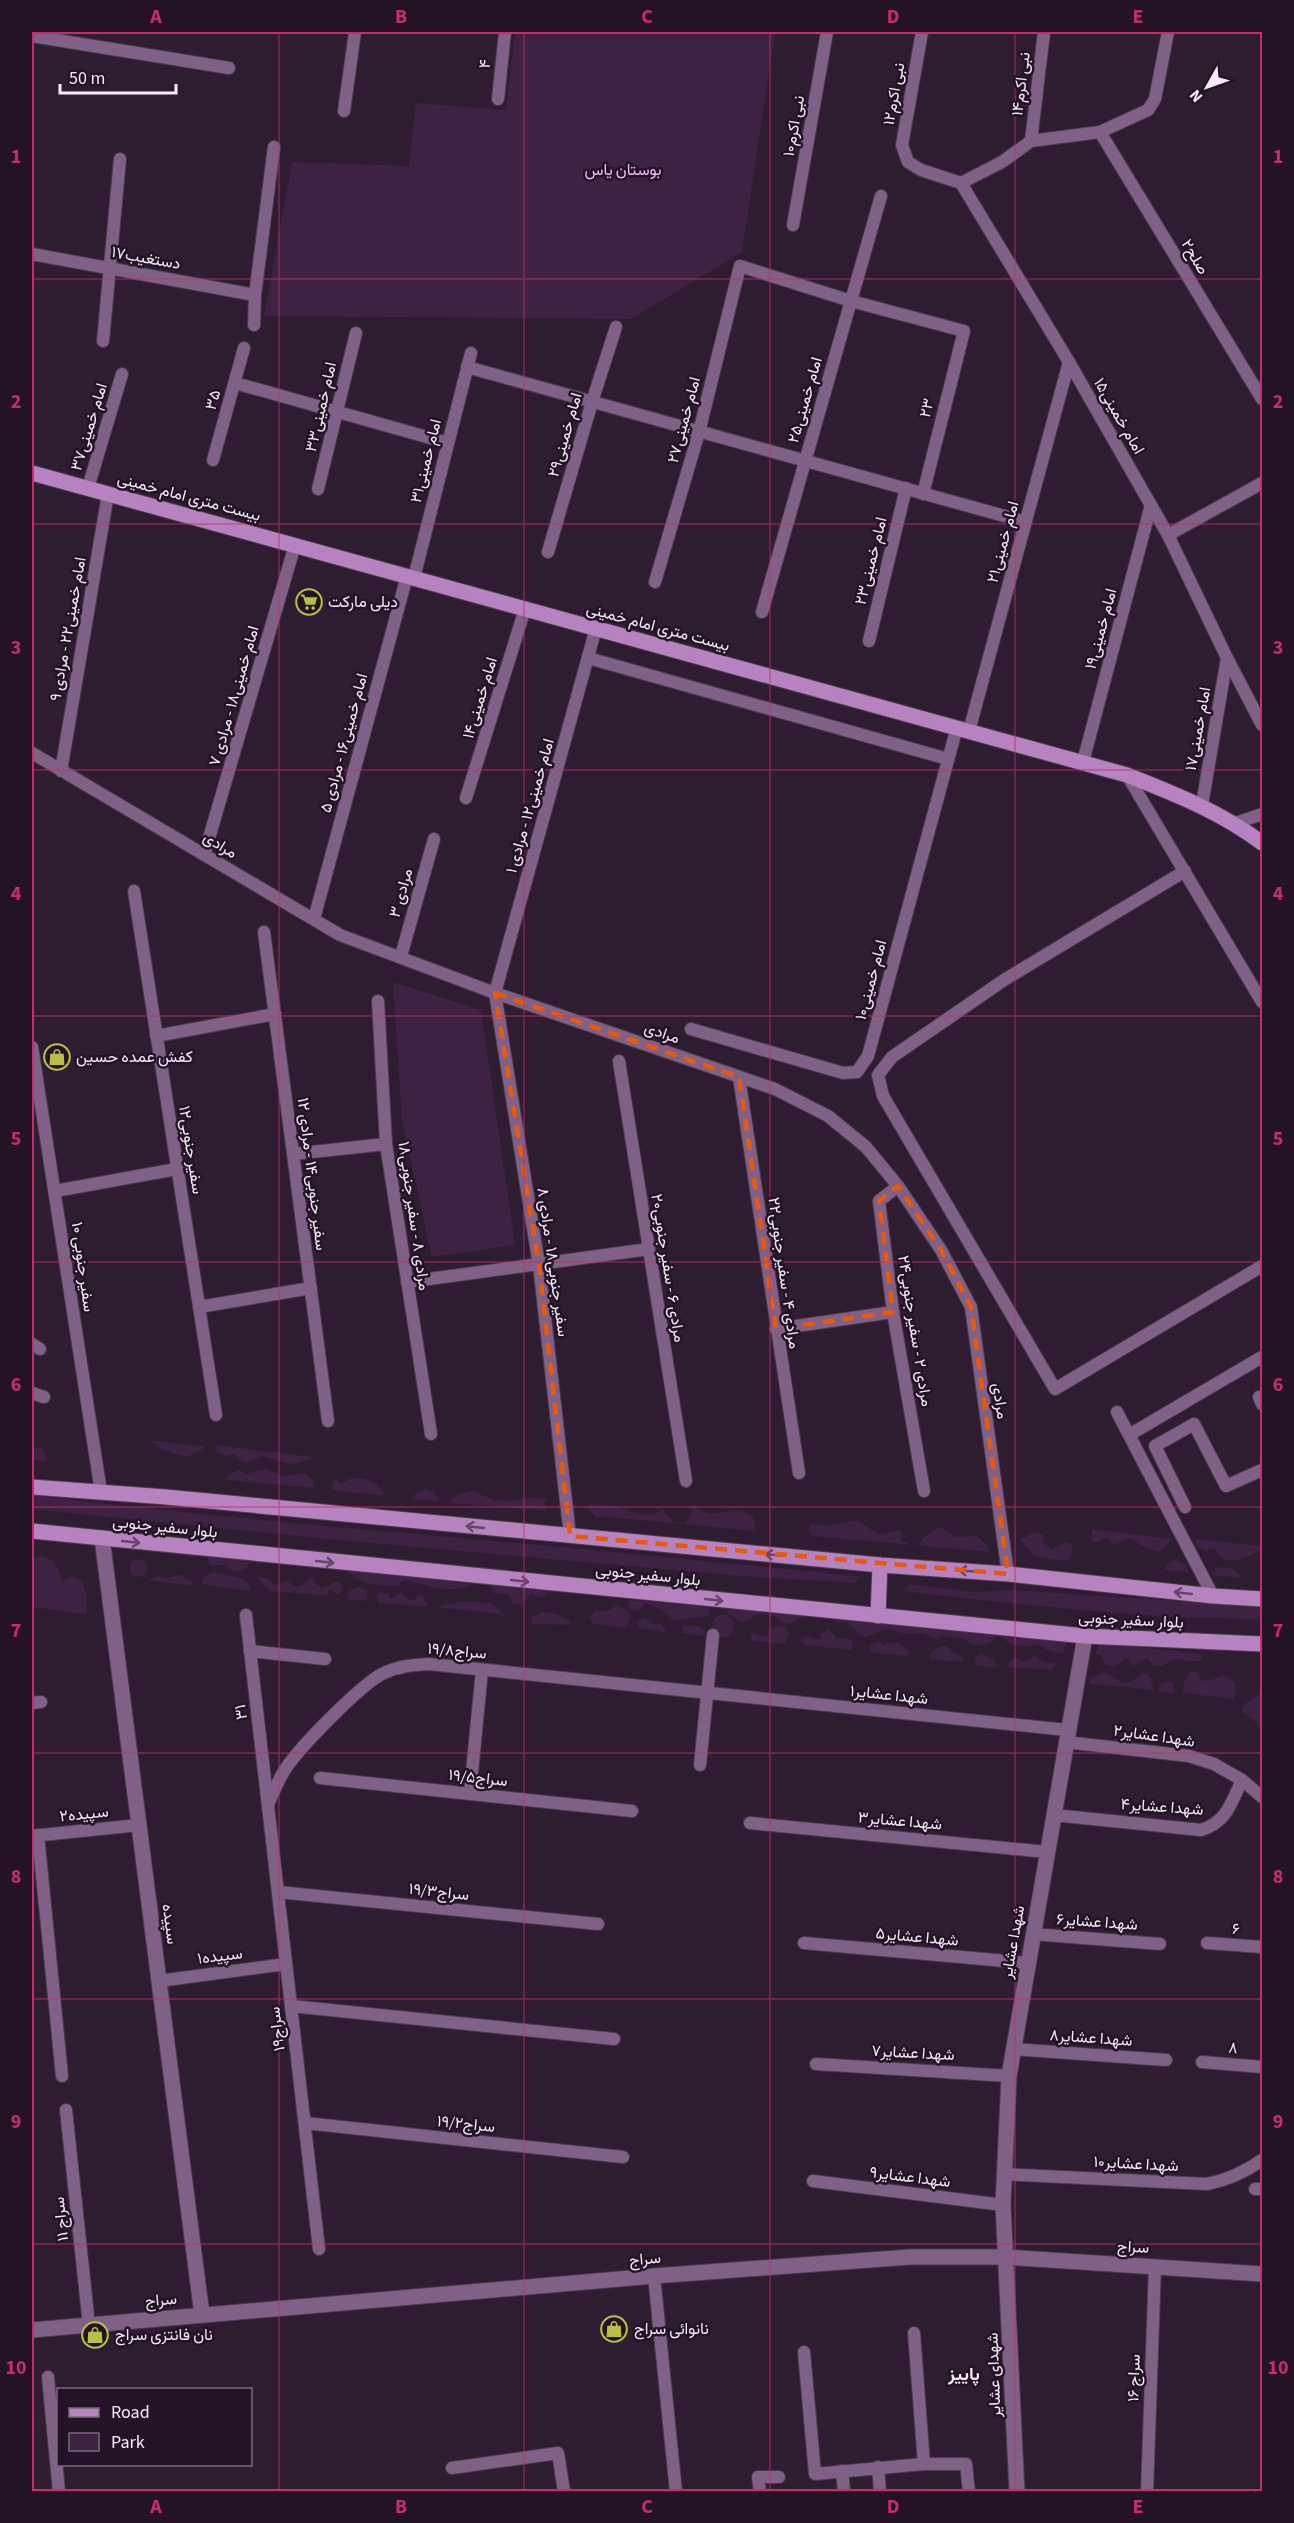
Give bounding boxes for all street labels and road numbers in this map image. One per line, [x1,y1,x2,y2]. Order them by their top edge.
street label: نبی اکرم۱۴ [1006,51,1036,117]
street label: ۴ [474,58,496,70]
street label: نبی اکرم۱۲ [878,61,910,127]
street label: نبی اکرم۱۰ [778,94,810,158]
street label: صلح۲ [1176,235,1214,279]
street label: دستغیب۱۷ [110,241,182,275]
street label: امام خمینی۲۵ [782,354,828,446]
street label: امام خمینی۳۳ [300,360,342,454]
street label: امام خمینی۲۷ [662,374,706,466]
street label: ۱۵امام خمینی [1088,374,1150,458]
street label: امام خمینی۳۷ [65,380,113,474]
street label: ۳۵ [200,387,226,413]
street label: امام خمینی۲۹ [542,390,588,480]
street label: ۲۳ [914,396,940,420]
street label: امام خمینی۳۱ [405,417,447,505]
street label: بیست متری امام خمینی [115,467,263,527]
street label: امام خمینی۲۱ [982,499,1024,585]
street label: امام خمینی۲۳ [849,515,893,607]
street label: امام خمینی۲۲ - مرادی ۹ [44,555,92,703]
street label: امام خمینی۱۹ [1080,586,1122,672]
street label: بیست متری امام خمینی [584,597,732,657]
street label: امام خمینی۱۸ - مرادی ۷ [203,623,265,769]
street label: امام خمینی۱۴ [457,654,503,742]
street label: امام خمینی۱۶ - مرادی ۵ [315,671,373,815]
street label: امام خمینی۱۷ [1180,685,1216,773]
street label: امام خمینی۱۲ - مرادی ۱ [500,736,560,876]
street label: مرادی [199,826,241,864]
street label: مرادی ۳ [384,866,418,920]
street label: امام خمینی۱۰ [850,938,892,1022]
street label: مرادی [641,1017,683,1049]
street label: سفیر جنوبی۱۴ - مرادی ۱۲ [292,1096,332,1252]
street label: سفیر جنوبی۱۲ [173,1104,209,1196]
street label: مرادی ۸ - سفیر جنوبی۱۸ [393,1140,435,1292]
street label: سفیر جنوبی۱۸ - مرادی ۸ [532,1186,574,1338]
street label: مرادی ۶ - سفیر جنوبی۲۰ [645,1192,691,1344]
street label: مرادی ۴ - سفیر جنوبی۲۲ [762,1196,806,1350]
street label: سفیر جنوبی ۱۰ [66,1221,100,1313]
street label: مرادی ۲ - سفیر جنوبی۲۴ [892,1254,938,1408]
street label: مرادی [987,1382,1013,1420]
street label: بلوار سفیر جنوبی [111,1511,219,1543]
street label: بلوار سفیر جنوبی [594,1559,702,1591]
street label: بلوار سفیر جنوبی [1078,1606,1184,1634]
street label: سراج۱۹/۸ [426,1637,488,1665]
street label: شهدا عشایر۱ [849,1680,929,1710]
street label: ۳۱ [229,1703,253,1721]
street label: شهدا عشایر۲ [1112,1719,1196,1753]
street label: سراج۱۹/۵ [447,1764,509,1792]
street label: شهدا عشایر۴ [1120,1793,1204,1821]
street label: سپیده۲ [58,1800,110,1828]
street label: شهدا عشایر۳ [857,1806,943,1836]
street label: سراج۱۹/۳ [408,1878,470,1906]
street label: سپیده [157,1902,183,1946]
street label: شهدا عشایر [996,1904,1030,1981]
street label: شهدا عشایر۶ [1056,1908,1138,1936]
street label: ۶ [1231,1918,1241,1940]
street label: شهدا عشایر۵ [875,1922,959,1952]
street label: سپیده۱ [196,1942,244,1970]
street label: سراج۱۹ [263,2006,291,2052]
street label: شهدا عشایر۸ [1049,2024,1133,2052]
street label: ۸ [1227,2037,1239,2059]
street label: شهدا عشایر۷ [871,2040,955,2066]
street label: سراج۱۹/۲ [436,2110,496,2138]
street label: شهدا عشایر۱۰ [1093,2151,1179,2177]
street label: شهدا عشایر۹ [868,2161,952,2193]
street label: سراج ۱۱ [48,2196,74,2242]
street label: سراج [1116,2235,1150,2259]
street label: سراج [628,2247,662,2271]
street label: سراج [144,2288,178,2312]
street label: شهدای عشایر [982,2332,1007,2419]
street label: سراج ۱۶ [1122,2354,1146,2402]

